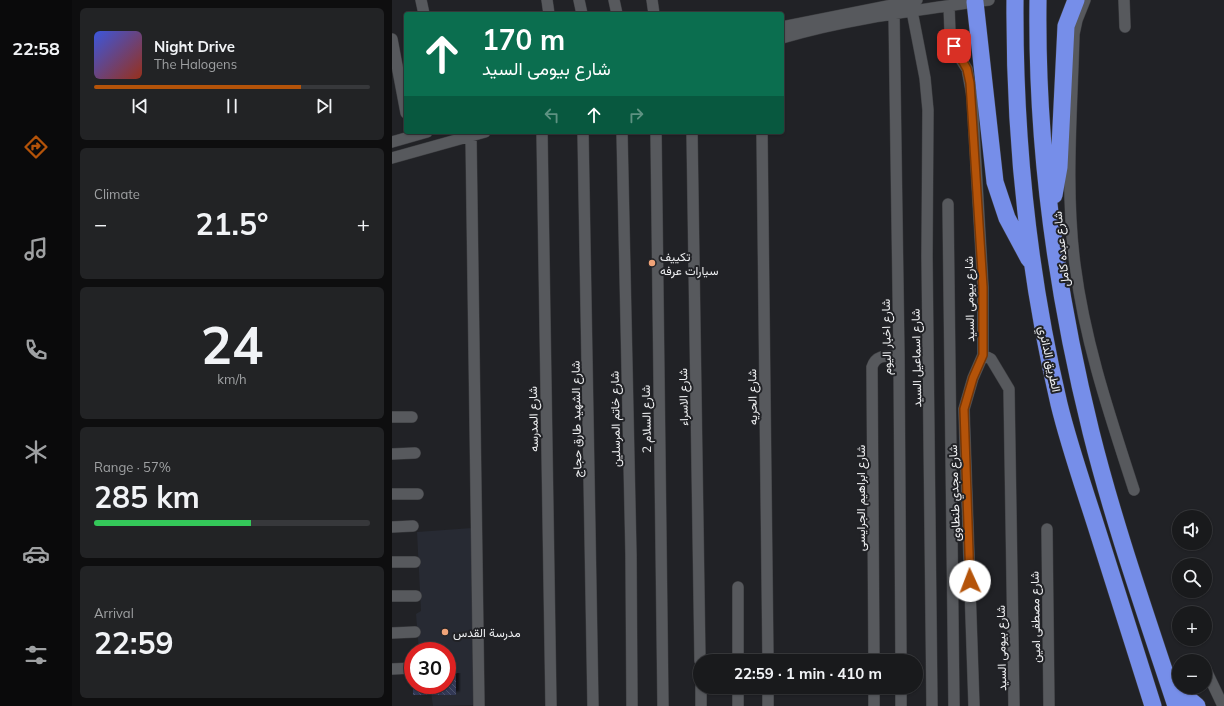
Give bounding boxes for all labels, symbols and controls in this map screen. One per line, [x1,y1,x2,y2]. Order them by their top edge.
text: 170 m [482,22,565,57]
icon: ahead [416,28,468,80]
pin [937,29,971,63]
icon: arrive [943,35,965,57]
text: 22:58 [12,37,60,60]
text: Night Drive [154,37,235,56]
text: The Halogens [154,56,237,72]
text: شارع بيومى السيد [482,57,611,80]
icon: previous [129,95,151,117]
icon: pause [221,95,243,117]
icon: next [313,95,335,117]
icon: left [541,104,563,126]
icon: ahead [583,104,605,126]
icon: right [625,104,647,126]
icon: directions [22,133,50,161]
text: Climate [94,186,140,202]
text: 21.5° [196,205,268,243]
text: − [94,210,107,238]
text: + [357,210,370,238]
street label: شارع عبده كامل [1050,210,1074,287]
icon: music [22,235,50,263]
place label: تكييف سيارات عرفه [660,249,718,279]
street label: شارع بيومى السيد [961,256,979,342]
marker: تكييف سيارات عرفه [647,258,657,268]
street label: شارع اخبار اليوم [878,299,896,375]
street label: شارع اسماعيل السيد [908,308,926,408]
text: 24 [201,312,263,377]
street label: الطريق الدائري [1033,325,1064,394]
icon: phone [22,336,50,364]
street label: شارع الشهيد طارق حجاج [567,360,587,478]
street label: شارع الاسراء [675,368,693,426]
street label: شارع الحريه [744,369,762,425]
text: km/h [217,371,247,387]
street label: شارع خاتم المرسلين [607,371,625,467]
street label: شارع السلام 2 [638,385,656,453]
street label: شارع المدرسه [525,386,543,452]
icon: climate [22,438,50,466]
street label: شارع مجدي طنطاوى [945,444,966,542]
street label: شارع ابراهيم الجرايسى [853,445,870,551]
text: Range · 57% [94,459,171,475]
text: 285 km [94,478,200,516]
map controls [1172,510,1212,694]
button: sound [1172,510,1212,550]
icon: car [22,540,50,568]
button: search [1172,558,1212,598]
position arrow [949,560,991,602]
street label: شارع مصطفى امين [1027,571,1045,663]
text: Arrival [94,605,134,621]
street label: شارع بيومى السيد [993,605,1011,691]
button: + [1172,606,1212,646]
text: 22:59 [94,624,173,662]
place label: مدرسة القدس [453,625,521,641]
marker: مدرسة القدس [440,627,450,637]
icon: filters [22,641,50,669]
speed limit sign: 30 [404,642,456,694]
button: − [1172,654,1212,694]
text: 22:59 · 1 min · 410 m [734,664,882,683]

